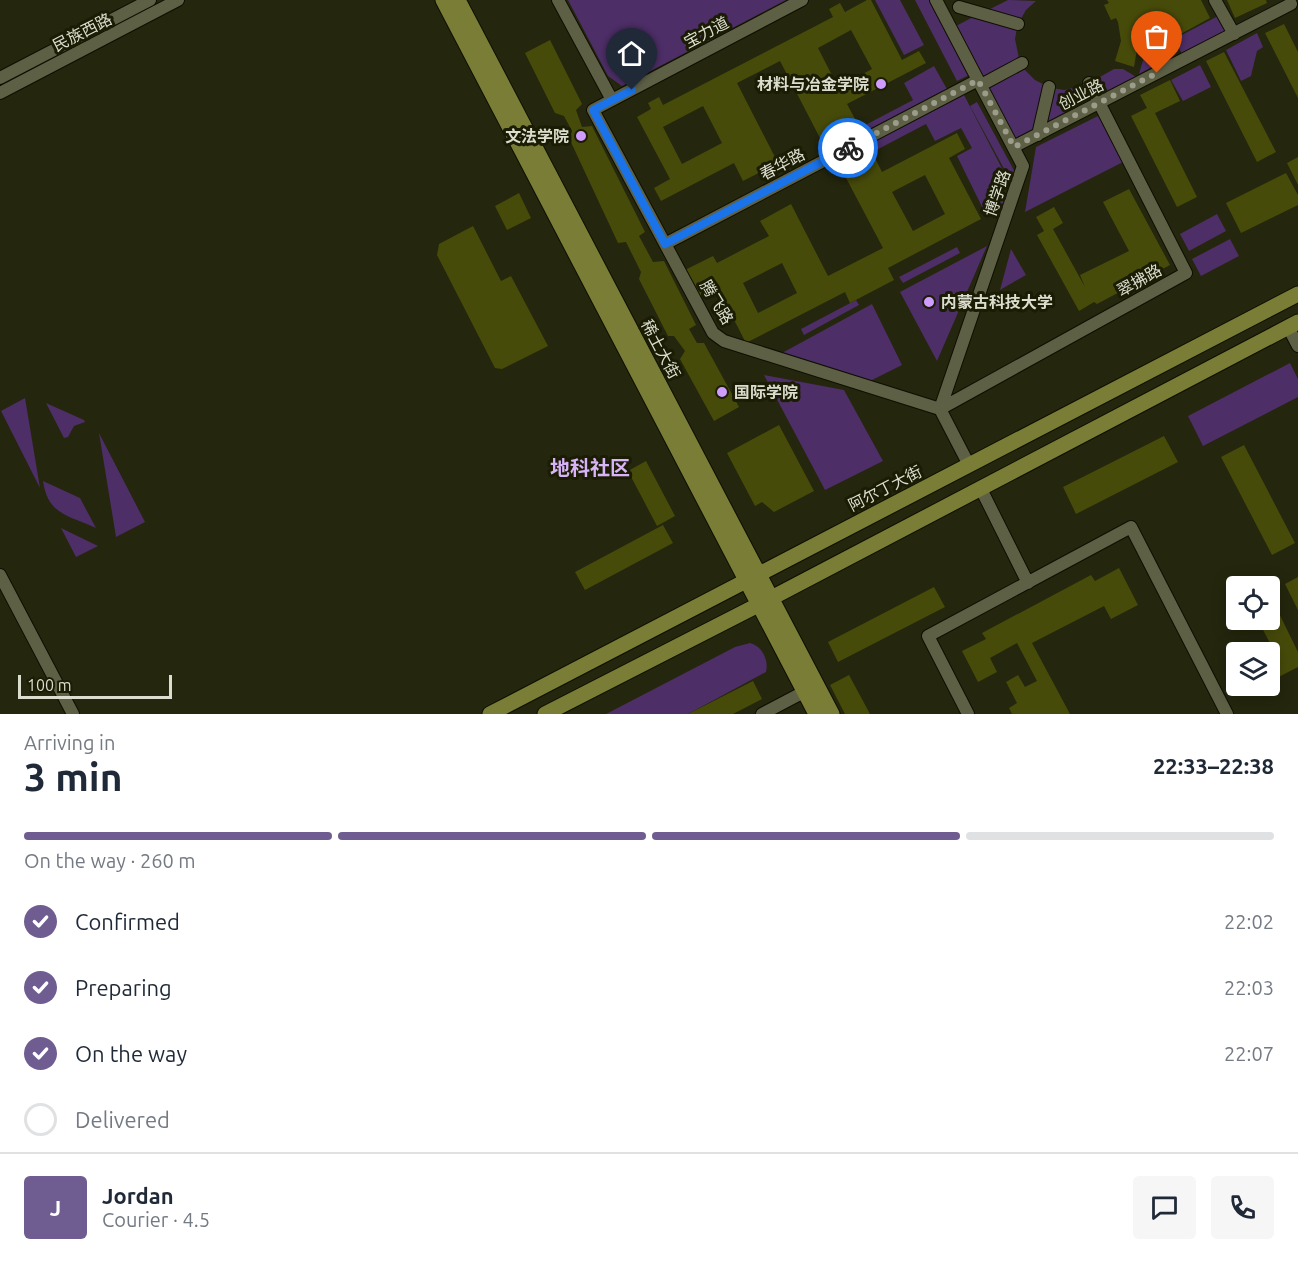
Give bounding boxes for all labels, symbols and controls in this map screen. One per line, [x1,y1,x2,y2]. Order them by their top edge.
street label: 民族西路 [49,9,115,55]
pin [1131,11,1182,73]
street label: 宝力道 [681,13,731,51]
icon: bag [1140,20,1173,53]
pin [606,28,657,90]
icon: home [615,37,648,70]
place label: 材料与冶金学院 [757,75,869,93]
street label: 创业路 [1056,75,1106,113]
marker: 材料与冶金学院 [874,77,888,91]
courier [818,118,878,178]
place label: 文法学院 [505,127,569,145]
marker: 文法学院 [574,129,588,143]
icon: bike [832,132,865,165]
street label: 春华路 [757,145,807,183]
street label: 博学路 [981,167,1013,219]
street label: 翠拂路 [1114,260,1164,300]
street label: 腾飞路 [697,277,737,327]
place label: 内蒙古科技大学 [941,293,1053,311]
marker: 内蒙古科技大学 [922,295,936,309]
street label: 稀土大街 [638,317,684,381]
place label: 国际学院 [734,383,798,401]
marker: 国际学院 [715,385,729,399]
district label: 地科社区 [550,456,630,479]
street label: 阿尔丁大街 [845,462,925,514]
map controls [1226,576,1280,696]
button: locate [1226,576,1280,630]
button: layers [1226,642,1280,696]
scale bar [18,672,172,700]
text: 100 m [27,676,72,694]
text: Arriving in [24,731,115,754]
text: 22:33–22:38 [1153,753,1274,778]
text: 3 min [24,755,123,798]
text: On the way · 260 m [24,849,196,872]
icon: check [24,905,57,938]
text: Confirmed [75,909,180,934]
text: 22:02 [1224,910,1274,933]
icon: check [24,971,57,1004]
text: Preparing [75,975,172,1000]
text: 22:03 [1224,976,1274,999]
icon: check [24,1037,57,1070]
text: On the way [75,1041,187,1066]
text: 22:07 [1224,1042,1274,1065]
text: Delivered [75,1107,170,1132]
button: chat [1133,1176,1196,1239]
button: phone [1211,1176,1274,1239]
text: Jordan [102,1183,174,1208]
text: J [50,1195,61,1220]
text: Courier · 4.5 [102,1208,210,1231]

